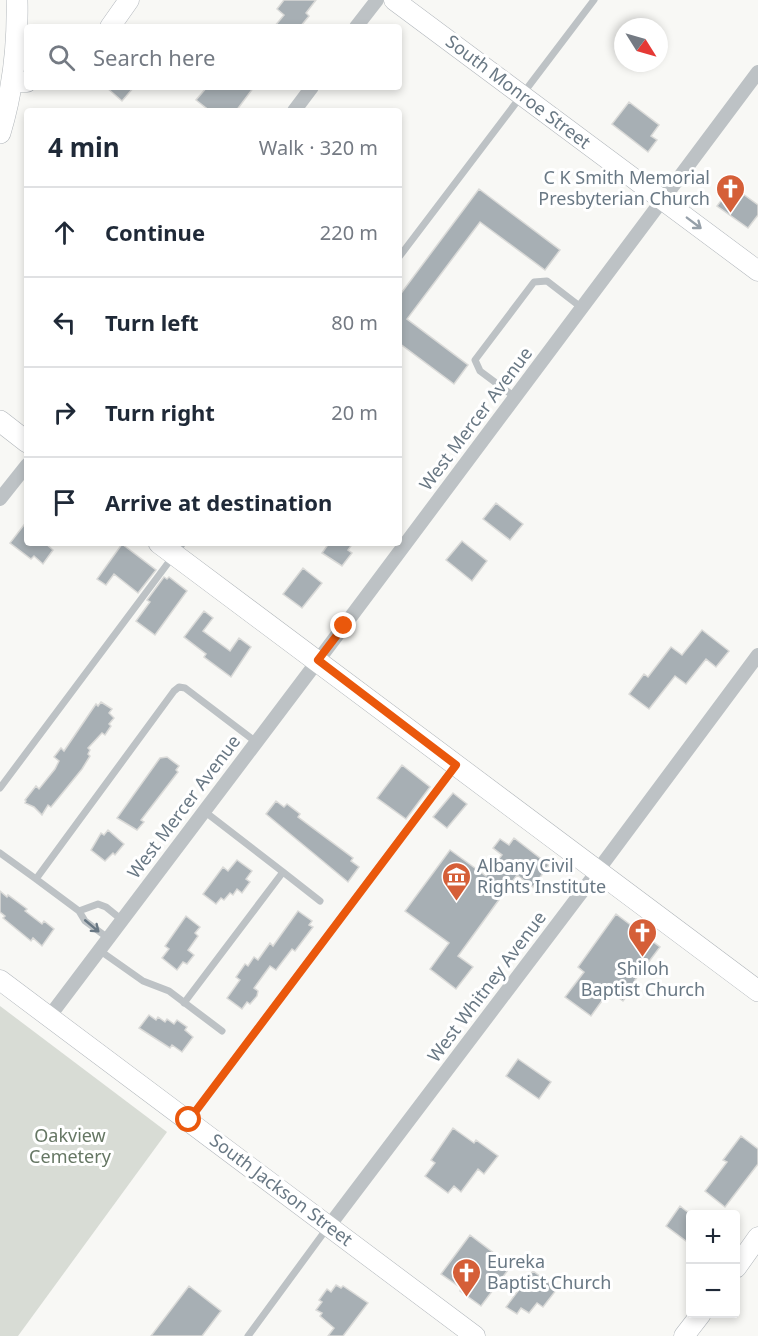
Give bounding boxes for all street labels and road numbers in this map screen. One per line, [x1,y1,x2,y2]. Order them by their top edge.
street label: South Monroe Street [441,29,596,154]
street label: West Mercer Avenue [413,342,537,495]
street label: West Mercer Avenue [121,730,245,883]
street label: West Whitney Avenue [421,906,551,1067]
street label: South Jackson Street [205,1128,358,1251]

